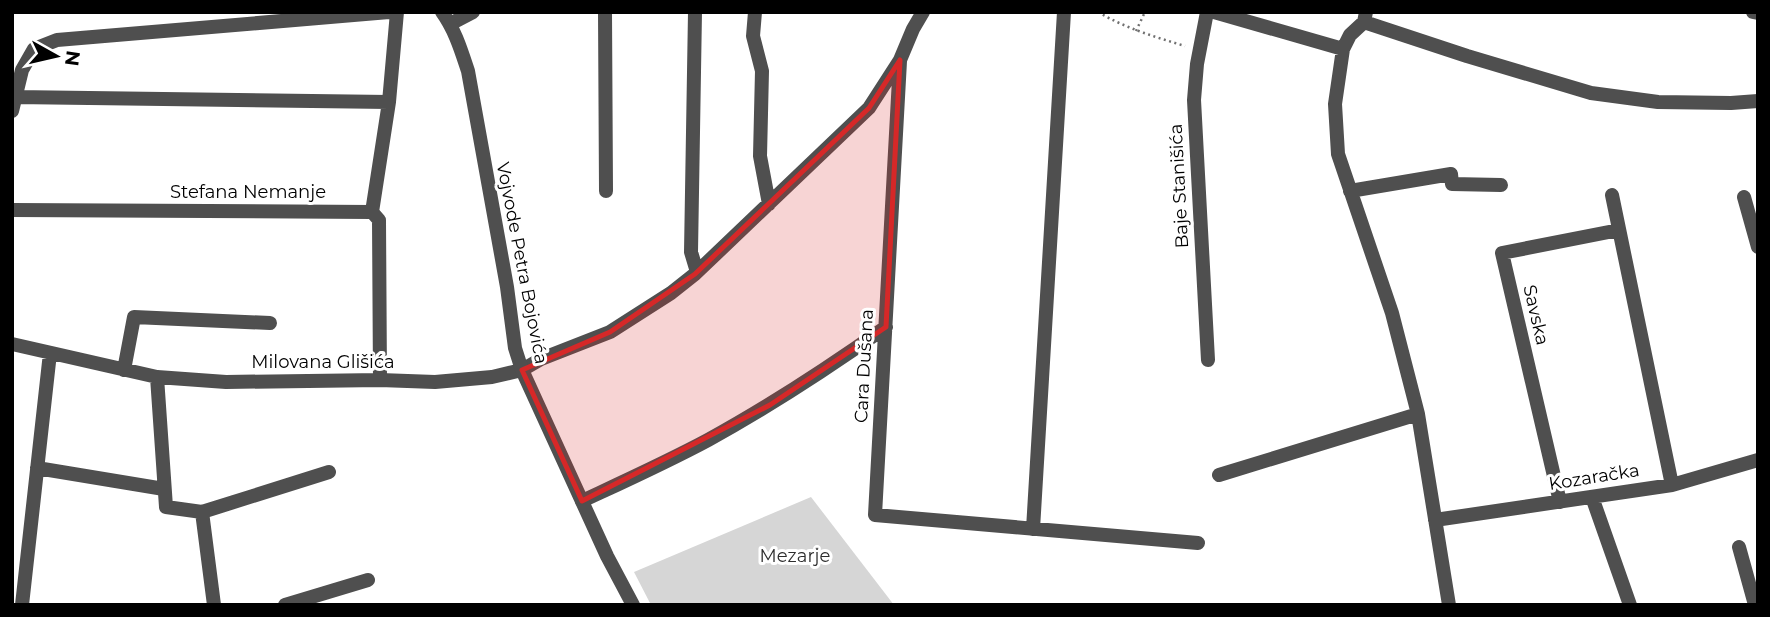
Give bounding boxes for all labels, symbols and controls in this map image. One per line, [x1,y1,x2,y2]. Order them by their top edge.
north arrow [21,21,91,91]
text: N [60,49,85,68]
street label: Baje Stanišića [1165,123,1193,249]
street label: Vojvode Petra Bojovića [492,160,552,366]
street label: Stefana Nemanje [170,181,326,203]
street label: Savska [1518,283,1554,347]
street label: Cara Dušana [850,308,878,424]
street label: Milovana Glišića [251,351,395,373]
street label: Kozaračka [1547,459,1641,495]
park label: Mezarje [760,545,831,567]

